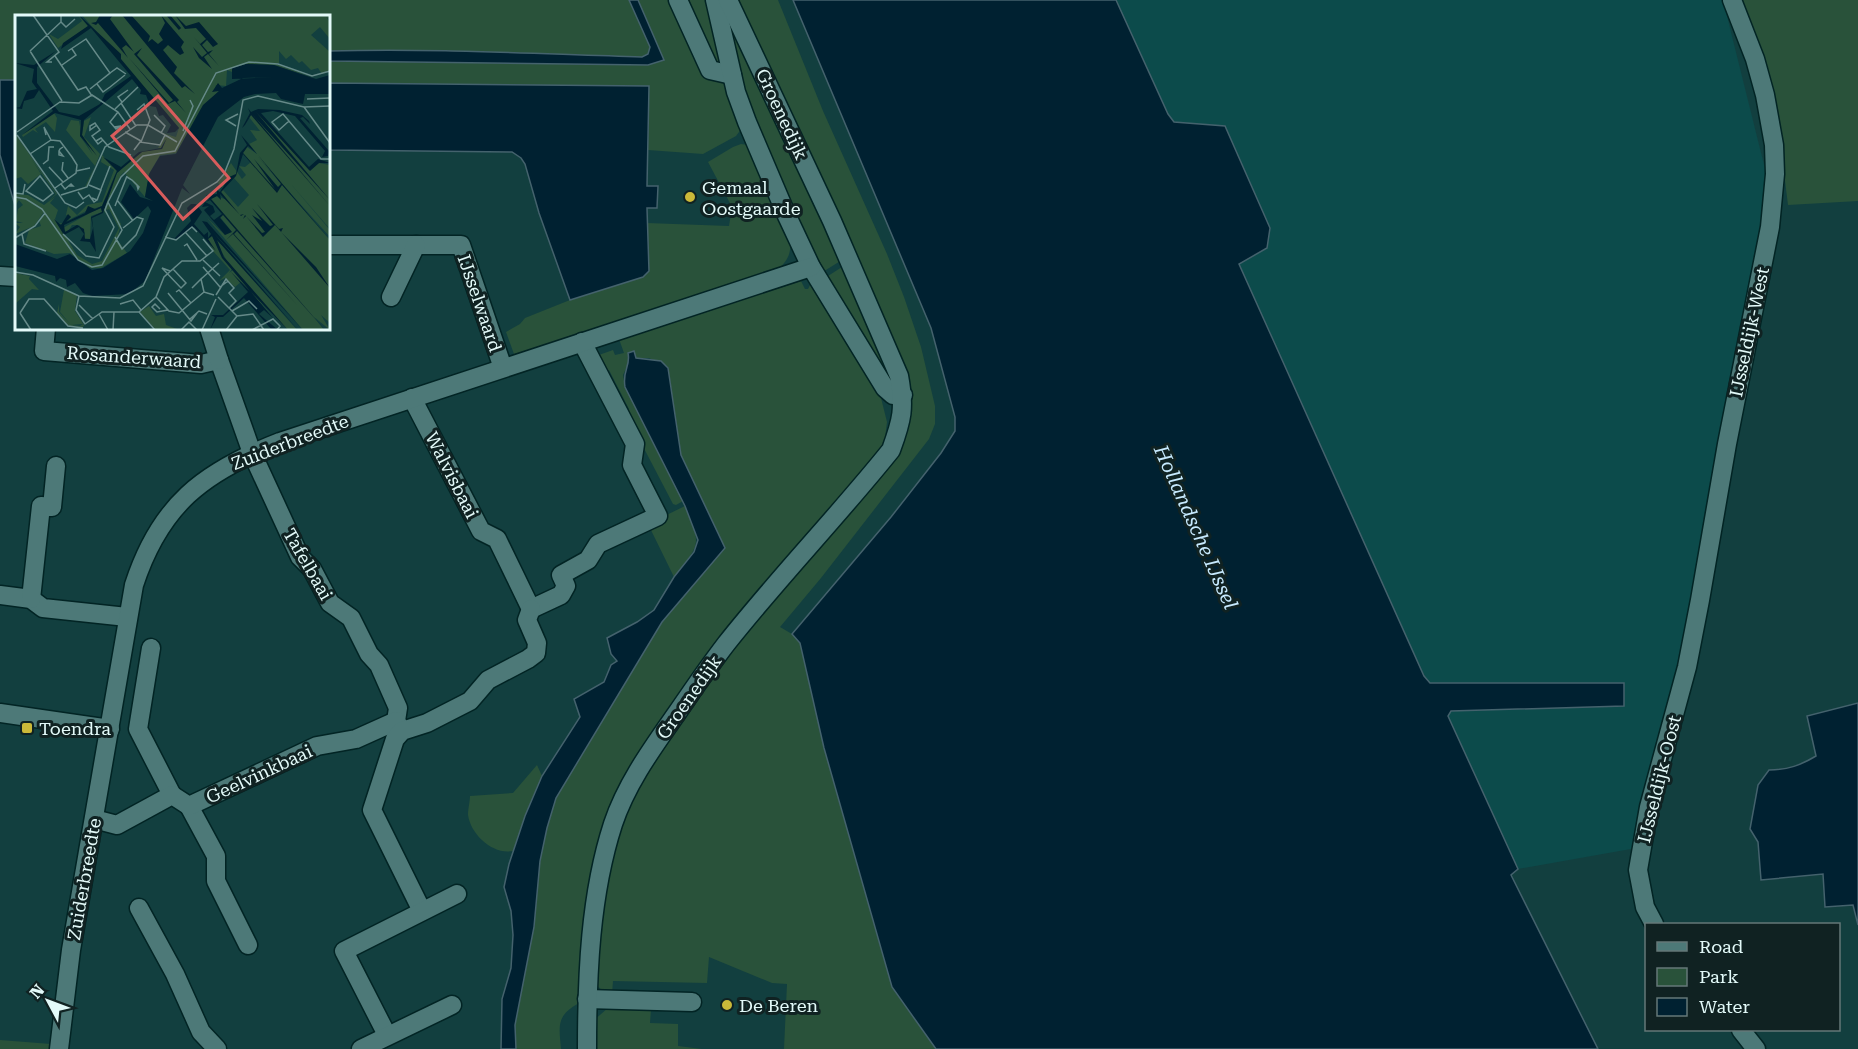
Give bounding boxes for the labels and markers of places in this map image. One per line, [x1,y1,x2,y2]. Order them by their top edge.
place label: Gemaal Oostgaarde [702,177,801,219]
marker: Gemaal Oostgaarde [683,190,697,204]
place label: Toendra [39,718,111,739]
marker: Toendra [20,721,34,735]
place label: De Beren [739,995,819,1016]
marker: De Beren [720,998,734,1012]

